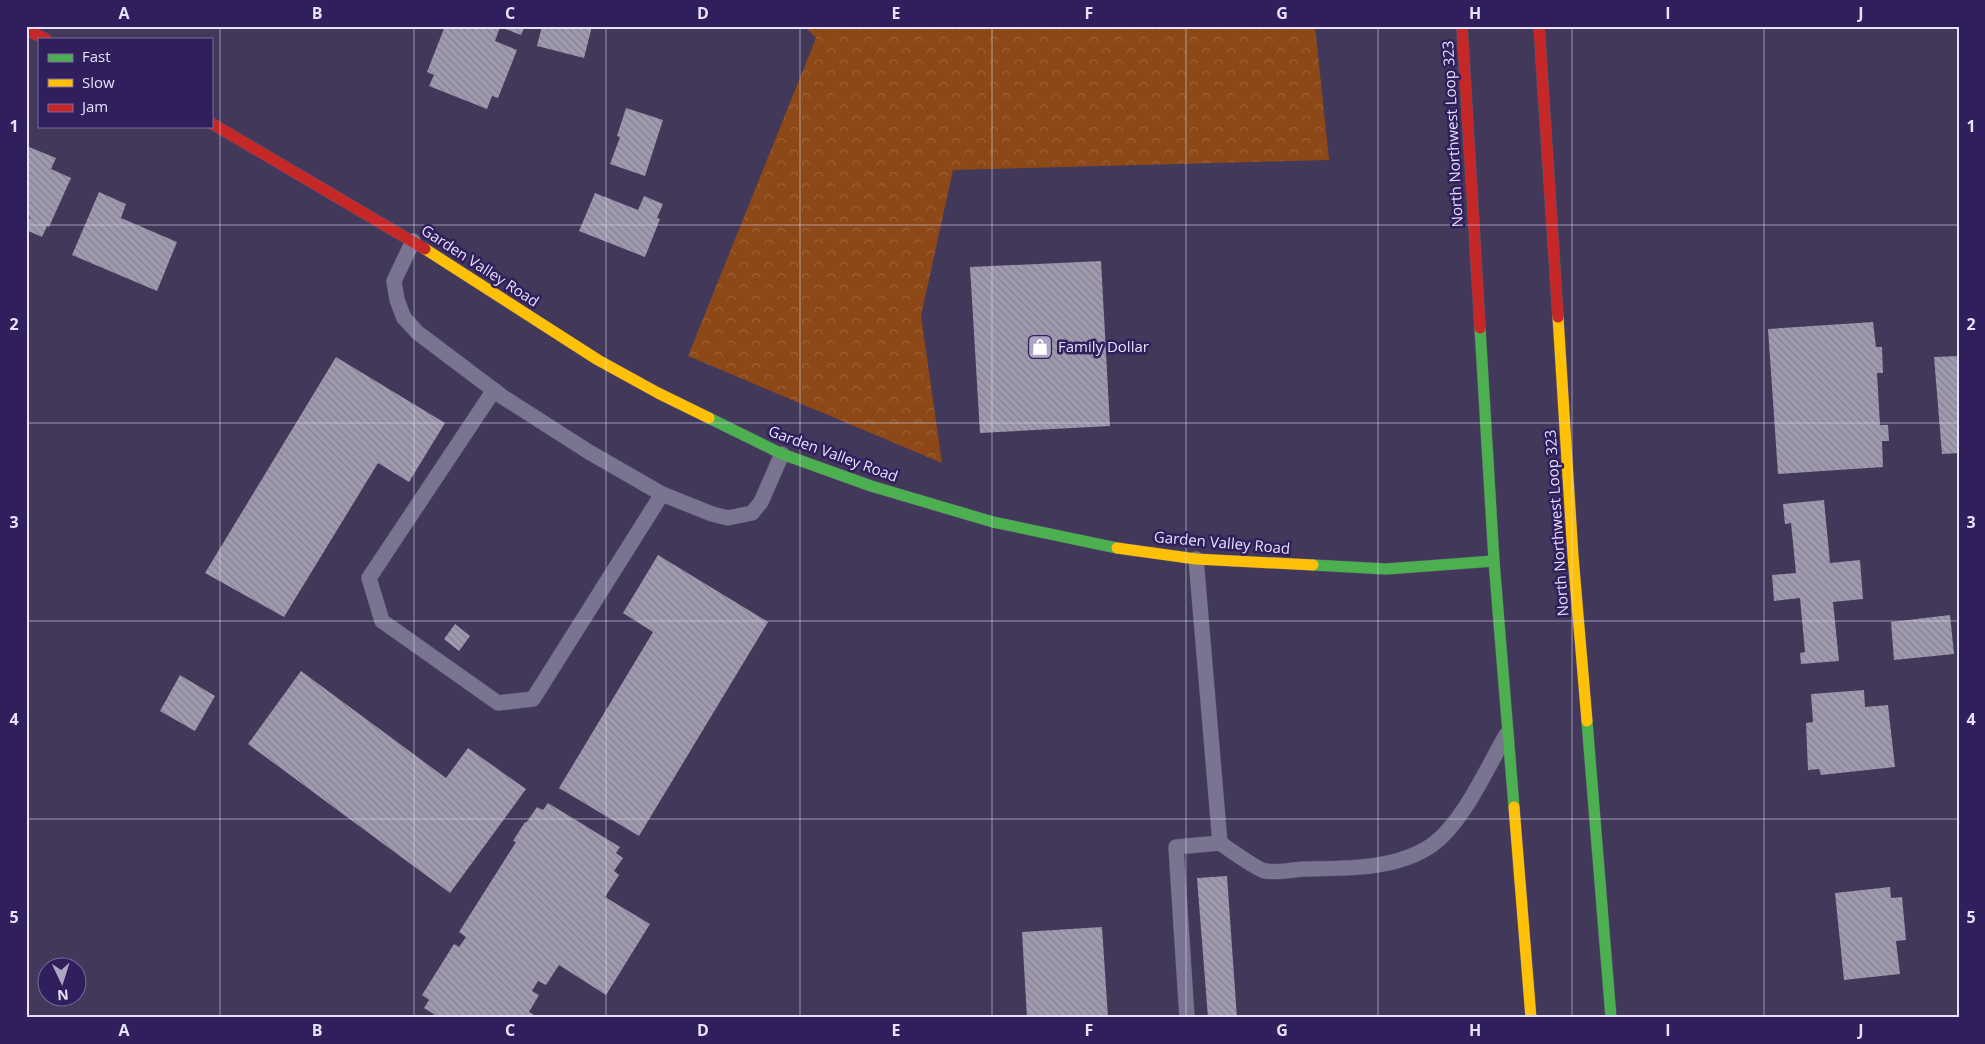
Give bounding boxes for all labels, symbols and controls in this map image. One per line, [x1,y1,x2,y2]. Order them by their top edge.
text: A [118,2,130,24]
text: B [312,2,322,24]
text: C [505,2,515,24]
text: D [697,2,709,24]
text: E [892,2,901,24]
text: F [1085,2,1093,24]
text: G [1276,2,1288,24]
text: H [1469,2,1481,24]
text: I [1665,2,1671,24]
text: J [1856,2,1864,24]
legend [38,38,212,128]
street label: North Northwest Loop 323 [1437,40,1467,228]
text: Fast [82,46,111,66]
text: Slow [82,72,115,92]
text: Jam [80,96,108,116]
text: 1 [9,115,19,137]
text: 1 [1966,115,1976,137]
street label: Garden Valley Road [418,220,543,311]
text: 2 [9,313,19,335]
text: 2 [1966,313,1976,335]
shop icon: Family Dollar [1027,334,1053,360]
place label: Family Dollar [1058,336,1149,356]
street label: Garden Valley Road [766,420,901,486]
street label: North Northwest Loop 323 [1540,429,1573,617]
text: 3 [9,511,19,533]
text: 3 [1966,511,1976,533]
street label: Garden Valley Road [1153,526,1291,558]
text: 4 [9,708,19,730]
text: 4 [1966,708,1976,730]
text: 5 [9,906,19,928]
text: 5 [1966,906,1976,928]
north arrow [38,956,88,1006]
text: N [57,986,69,1005]
text: A [118,1019,130,1041]
text: B [312,1019,322,1041]
text: C [505,1019,515,1041]
text: D [697,1019,709,1041]
text: E [892,1019,901,1041]
text: F [1085,1019,1093,1041]
text: G [1276,1019,1288,1041]
text: H [1469,1019,1481,1041]
text: I [1665,1019,1671,1041]
text: J [1856,1019,1864,1041]

